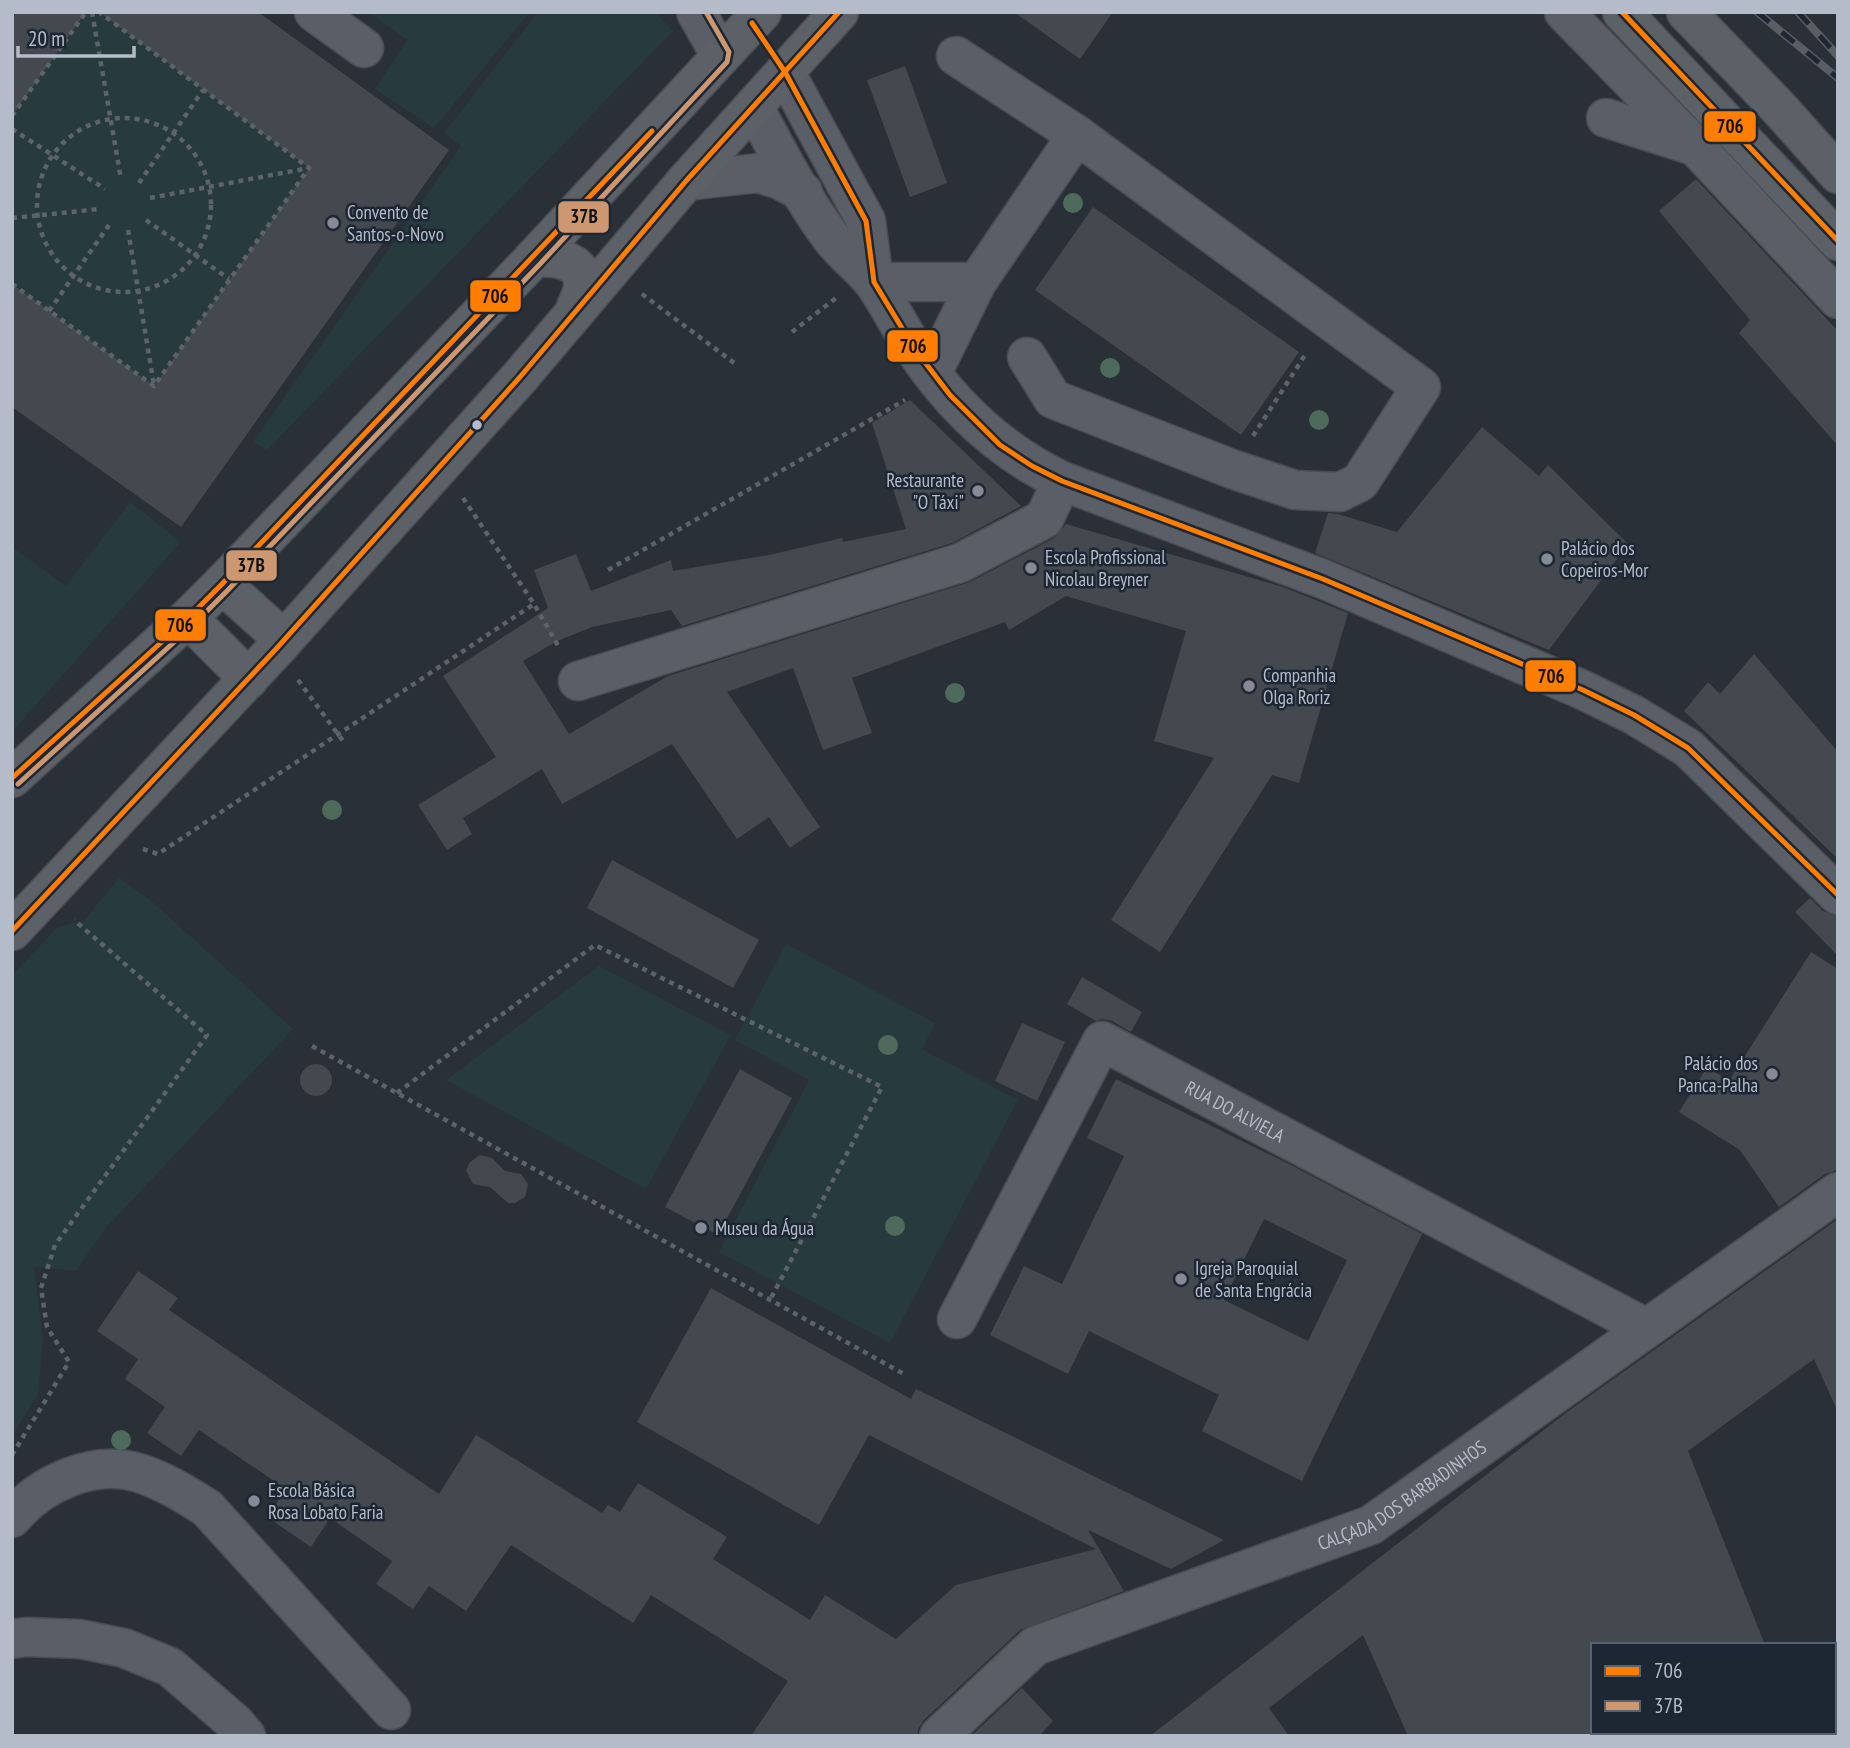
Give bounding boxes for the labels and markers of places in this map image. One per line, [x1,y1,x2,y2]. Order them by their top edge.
place label: Convento de Santos-o-Novo [347,200,444,246]
marker: Convento de Santos-o-Novo [325,215,341,231]
unlabelled marker [470,418,484,432]
place label: Restaurante "O Táxi" [886,468,964,514]
marker: Restaurante "O Táxi" [970,483,986,499]
place label: Palácio dos Copeiros-Mor [1561,536,1649,582]
place label: Escola Profissional Nicolau Breyner [1045,545,1166,591]
marker: Palácio dos Copeiros-Mor [1539,551,1555,567]
marker: Escola Profissional Nicolau Breyner [1023,560,1039,576]
place label: Companhia Olga Roriz [1263,663,1336,709]
marker: Companhia Olga Roriz [1241,678,1257,694]
place label: Palácio dos Panca-Palha [1678,1051,1758,1097]
marker: Palácio dos Panca-Palha [1764,1066,1780,1082]
place label: Museu da Água [715,1216,814,1240]
marker: Museu da Água [693,1220,709,1236]
place label: Igreja Paroquial de Santa Engrácia [1195,1256,1312,1302]
marker: Igreja Paroquial de Santa Engrácia [1173,1271,1189,1287]
place label: Escola Básica Rosa Lobato Faria [268,1478,383,1524]
marker: Escola Básica Rosa Lobato Faria [246,1493,262,1509]

